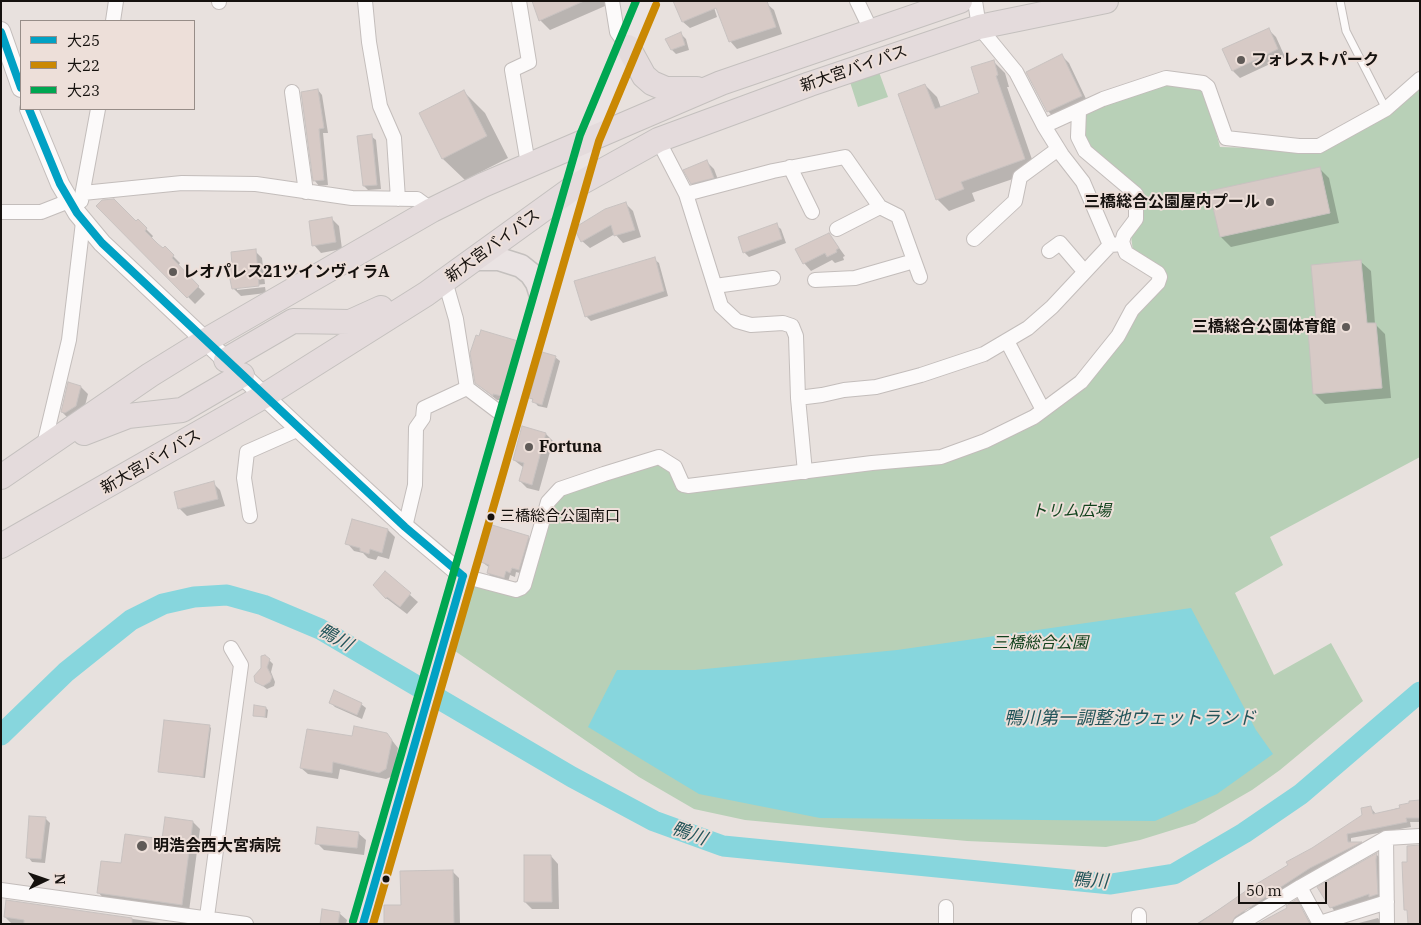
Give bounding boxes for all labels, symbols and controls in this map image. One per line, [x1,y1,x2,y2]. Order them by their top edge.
legend [20,20,195,110]
text: 大25 [67,31,100,50]
street label: 新大宮バイパス [798,42,910,96]
place label: フォレストパーク [1251,50,1379,70]
marker: フォレストパーク [1235,54,1247,66]
text: 大22 [67,56,100,75]
text: 大23 [67,81,100,100]
place label: 三橋総合公園屋内プール [1084,192,1260,212]
marker: 三橋総合公園屋内プール [1264,196,1276,208]
street label: 新大宮バイパス [442,205,544,287]
place label: レオパレス21ツインヴィラA [183,262,389,282]
marker: レオパレス21ツインヴィラA [167,266,179,278]
place label: 三橋総合公園体育館 [1192,317,1336,337]
marker: 三橋総合公園体育館 [1340,321,1352,333]
street label: 新大宮バイパス [98,426,204,498]
place label: Fortuna [539,437,602,457]
marker: Fortuna [523,441,535,453]
park label: トリム広場 [1031,501,1111,521]
place label: 三橋総合公園南口 [500,508,620,526]
marker: 三橋総合公園南口 [486,512,496,522]
water label: 鴨川 [314,620,356,656]
park label: 三橋総合公園 [992,633,1088,653]
water label: 鴨川第一調整池ウェットランド [1004,708,1256,730]
water label: 鴨川 [668,818,710,850]
place label: 明浩会西大宮病院 [153,836,281,856]
marker: 明浩会西大宮病院 [135,839,149,853]
north arrow [20,855,70,905]
water label: 鴨川 [1071,869,1109,893]
scale bar [1241,872,1330,904]
text: N [51,873,69,885]
unlabelled marker [381,874,391,884]
text: 50 m [1246,881,1282,900]

